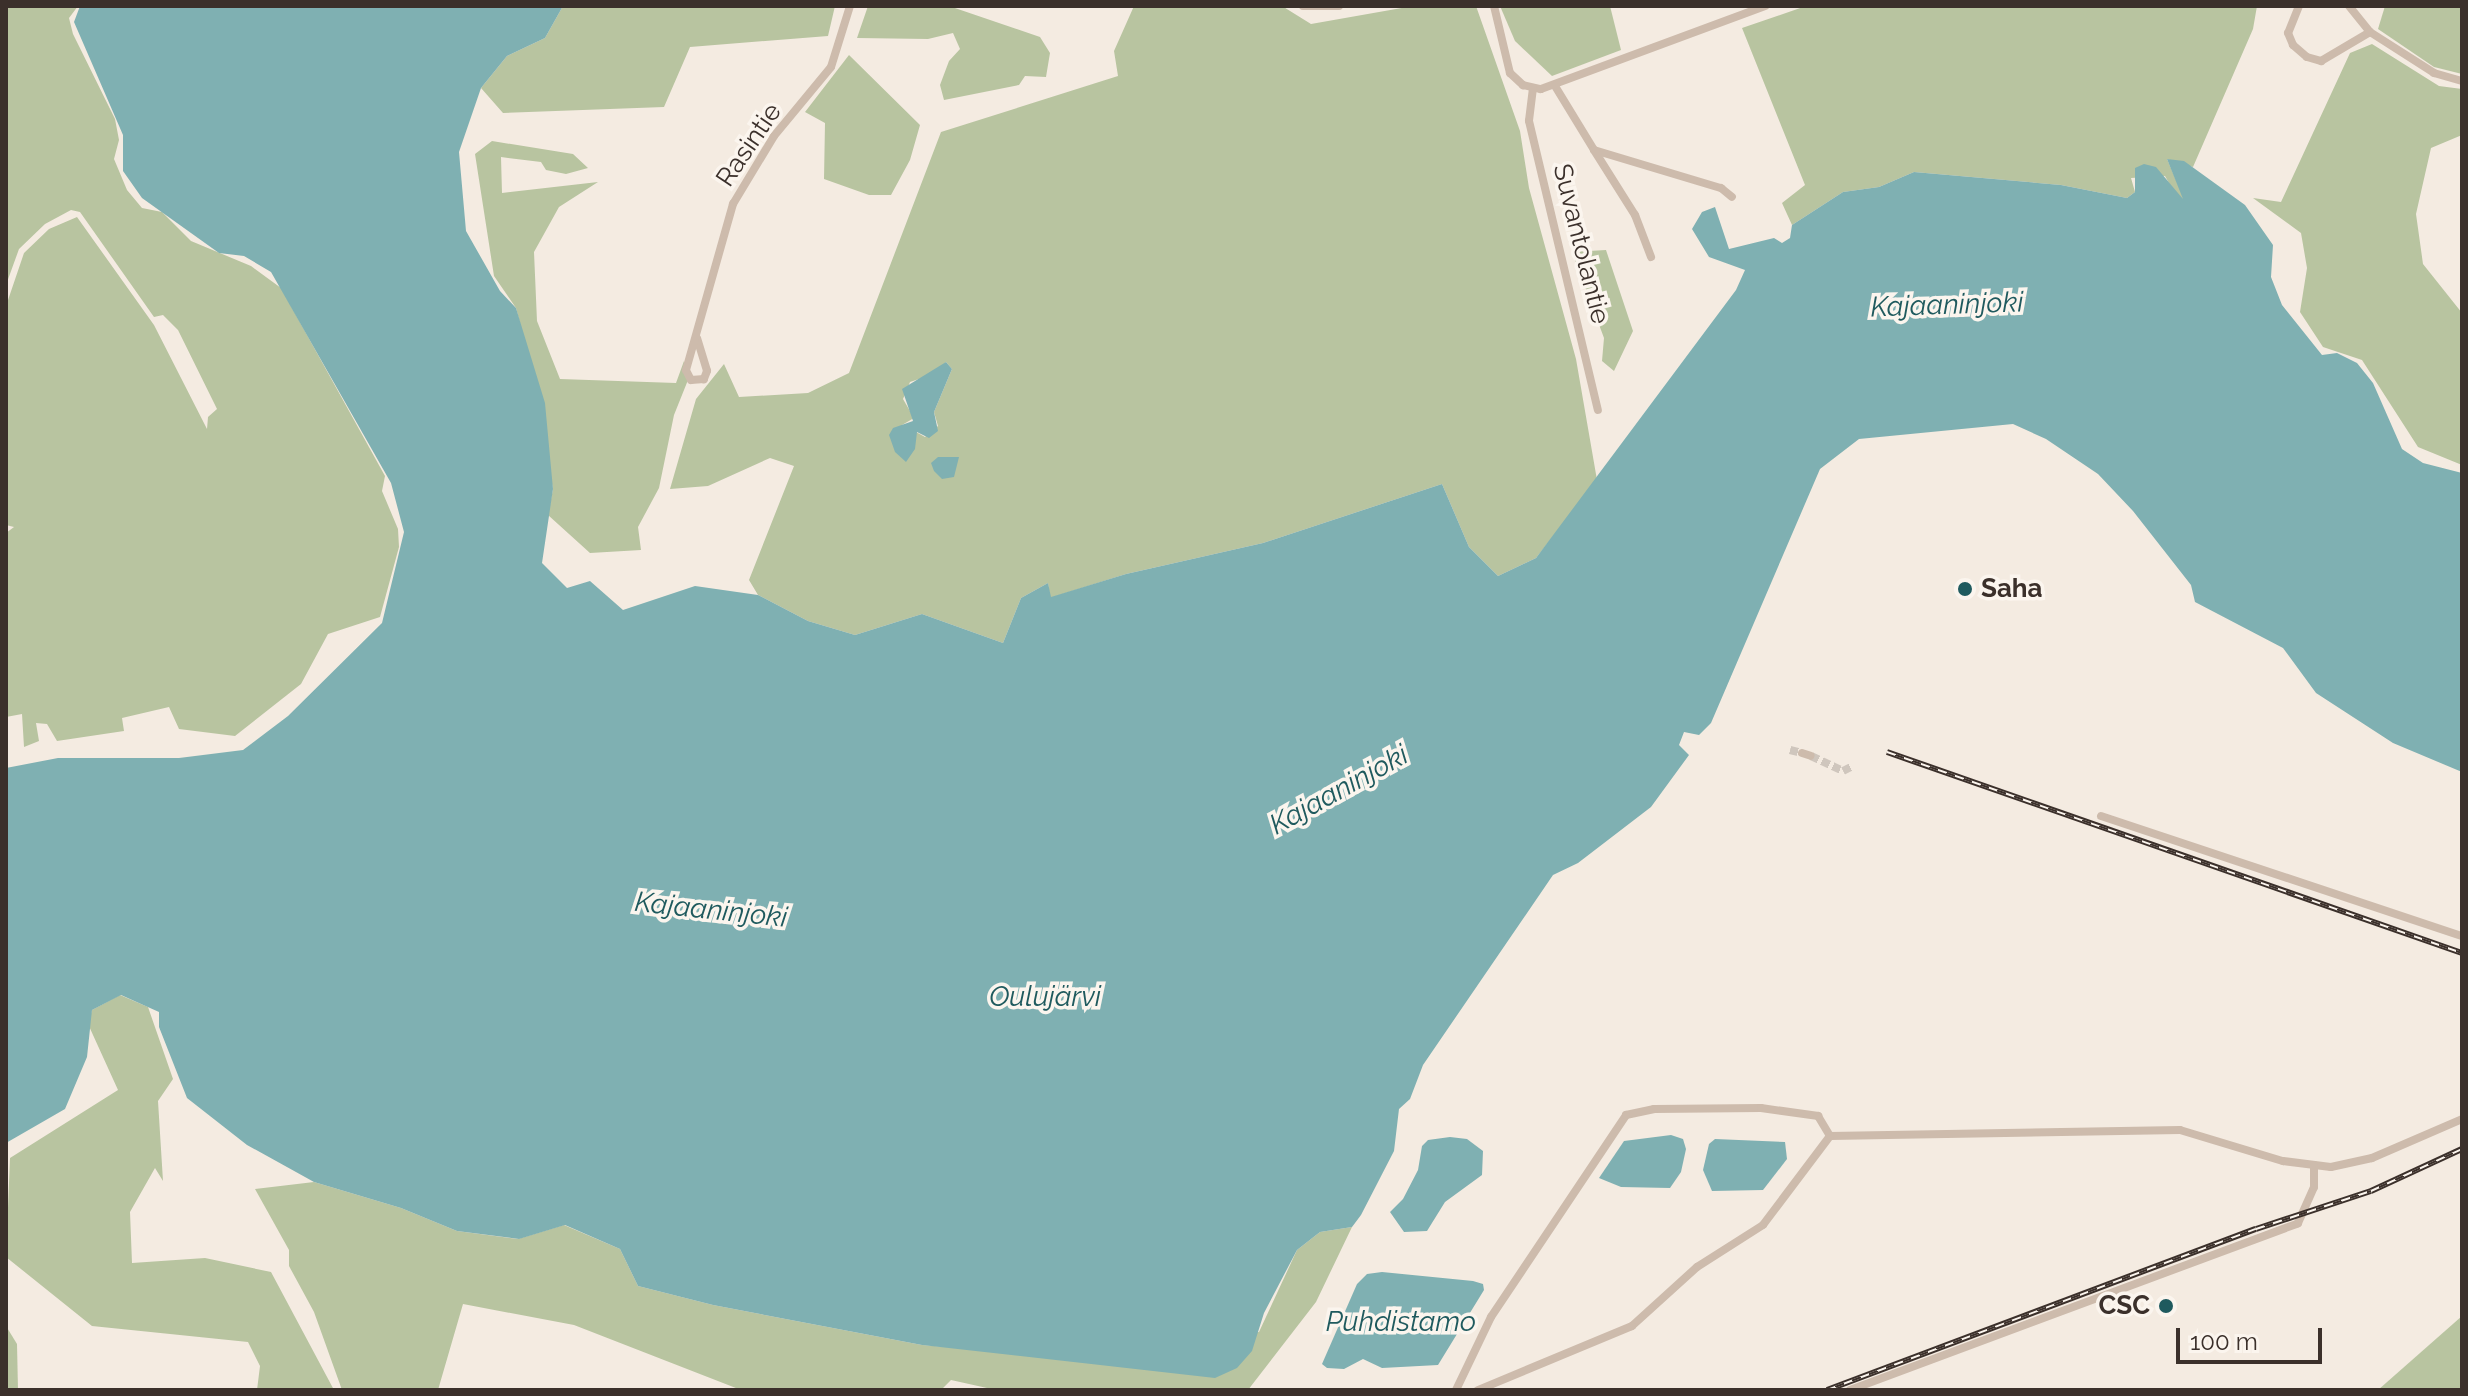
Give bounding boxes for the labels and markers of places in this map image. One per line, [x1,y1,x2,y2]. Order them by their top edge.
place label: Saha [1981,573,2042,605]
marker: Saha [1956,580,1974,598]
place label: CSC [2098,1290,2150,1322]
marker: CSC [2157,1297,2175,1315]

